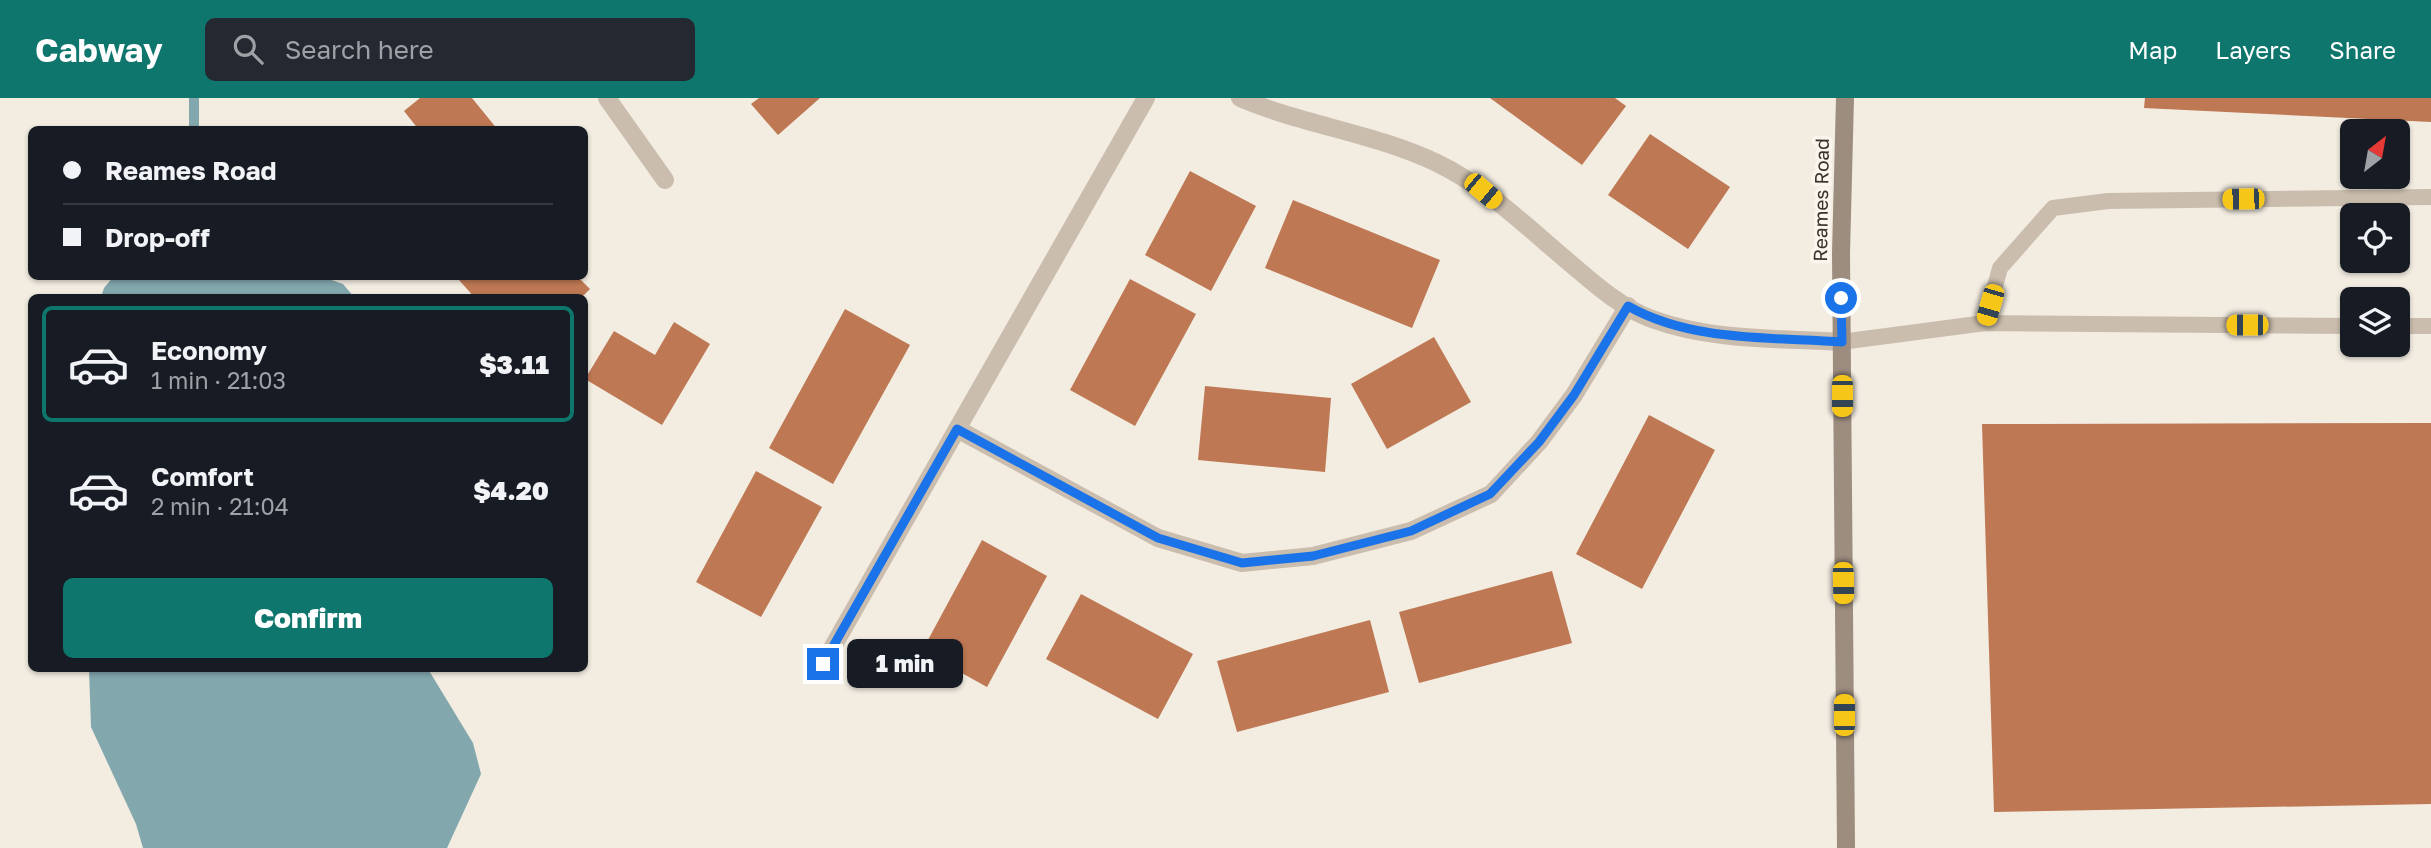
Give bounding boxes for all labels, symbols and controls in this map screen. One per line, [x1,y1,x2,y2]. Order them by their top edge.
search box [205,18,695,81]
text: Cabway [35,30,163,69]
icon: search [229,30,267,68]
text: Search here [285,34,434,65]
text: Map [2128,35,2177,64]
text: Layers [2215,35,2291,64]
text: Share [2329,35,2396,64]
north arrow [2340,119,2410,189]
map controls [2340,119,2410,357]
street label: Reames Road [1808,138,1833,262]
text: Reames Road [105,155,277,186]
car [1461,169,1506,213]
car [2222,188,2265,210]
button: locate [2340,203,2410,273]
text: Drop-off [105,222,210,253]
route start [1825,282,1857,314]
car [1975,282,2006,328]
button: layers [2340,287,2410,357]
car [2227,315,2269,336]
icon: car [67,333,130,396]
text: Economy [151,335,267,366]
text: $3.11 [479,349,549,380]
text: 1 min · 21:03 [151,366,286,394]
car [1832,375,1853,417]
icon: car [67,459,130,522]
text: Comfort [151,461,254,492]
text: $4.20 [473,475,549,506]
text: 2 min · 21:04 [151,492,289,520]
car [1833,562,1854,604]
button: Confirm [63,578,553,658]
callout: 1 min [848,640,963,688]
route end [807,648,839,680]
text: 1 min [876,649,934,677]
car [1834,694,1855,736]

